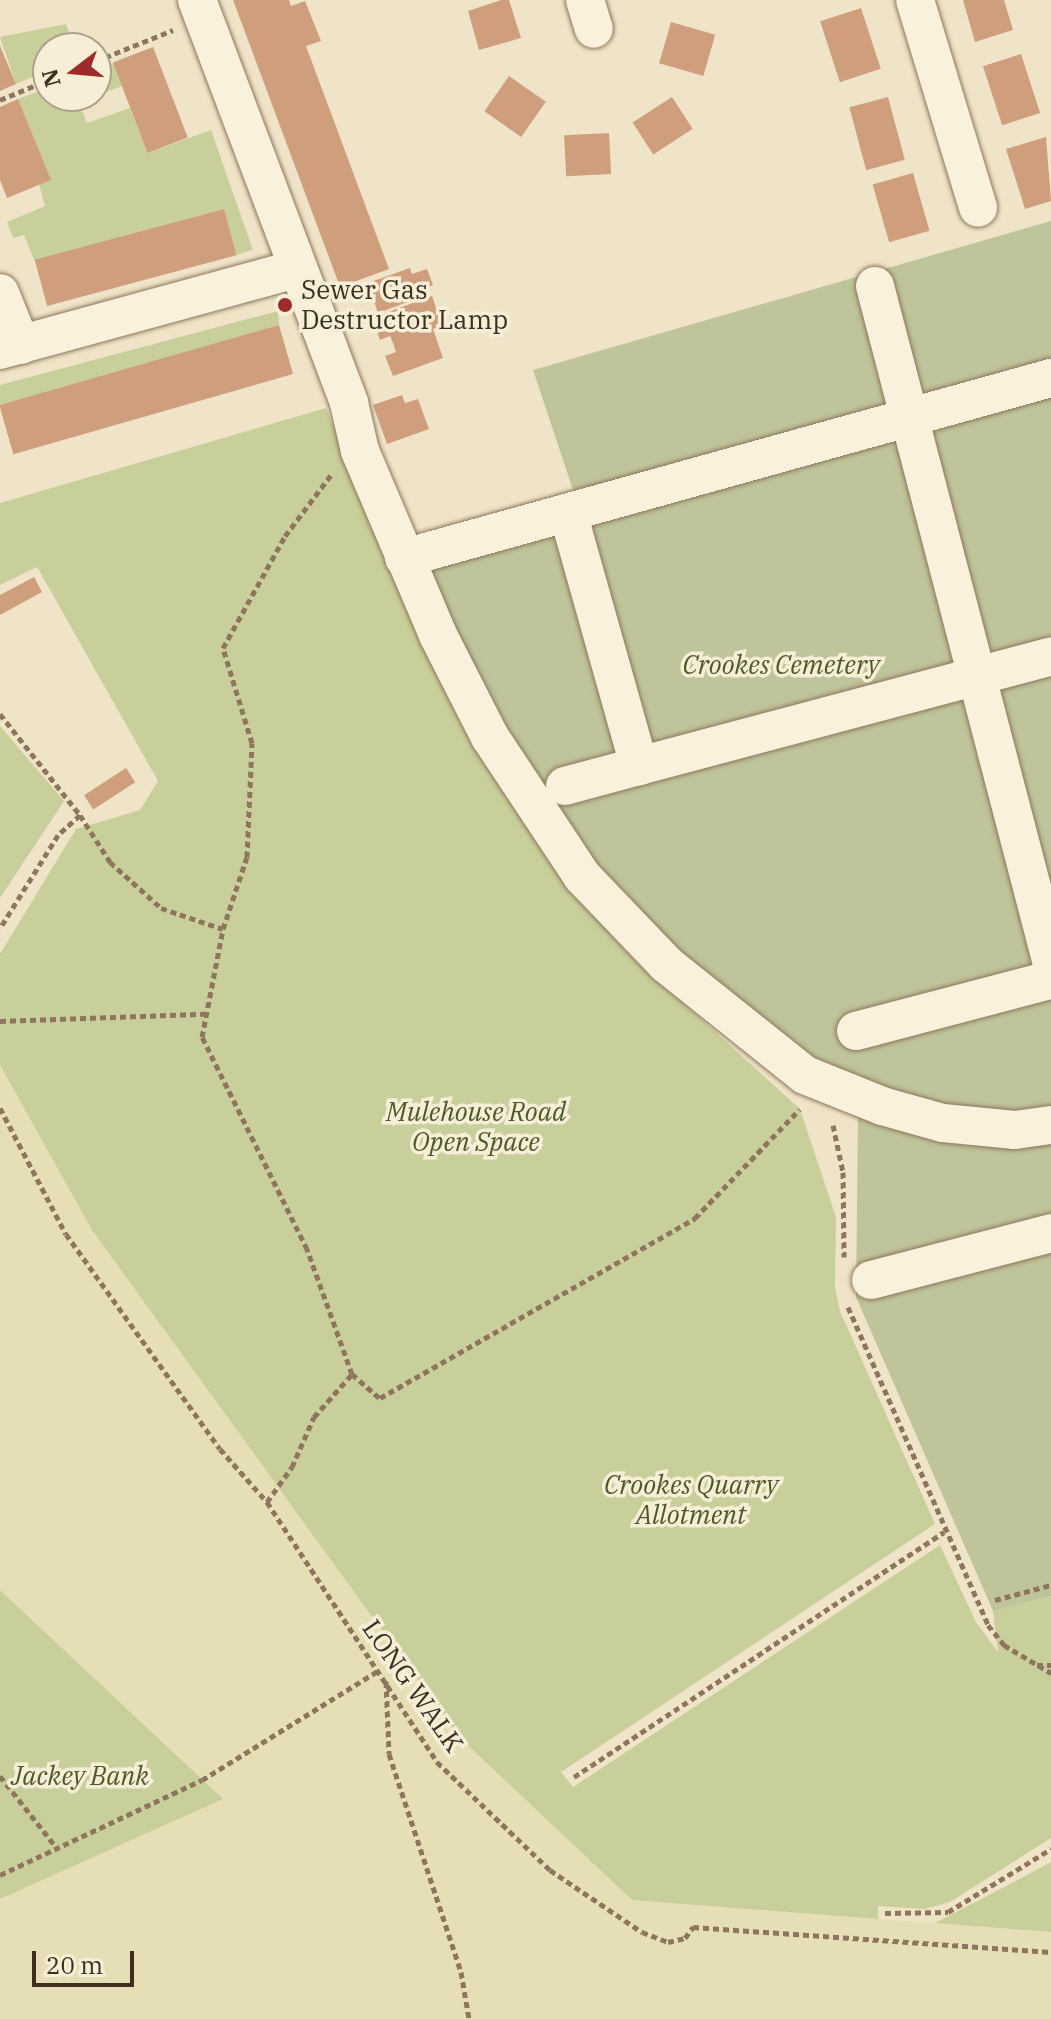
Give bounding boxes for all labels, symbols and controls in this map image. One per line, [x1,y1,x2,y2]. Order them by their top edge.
north arrow [32,32,112,112]
text: N [34,66,67,91]
place label: Sewer Gas Destructor Lamp [301,274,508,336]
marker: Sewer Gas Destructor Lamp [276,296,294,314]
park label: Crookes Cemetery [682,649,880,681]
park label: Mulehouse Road Open Space [386,1096,566,1158]
park label: Crookes Quarry Allotment [604,1469,778,1530]
street label: LONG WALK [356,1614,470,1758]
park label: Jackey Bank [11,1760,149,1792]
scale bar [36,1935,138,1985]
text: 20 m [46,1949,103,1981]

